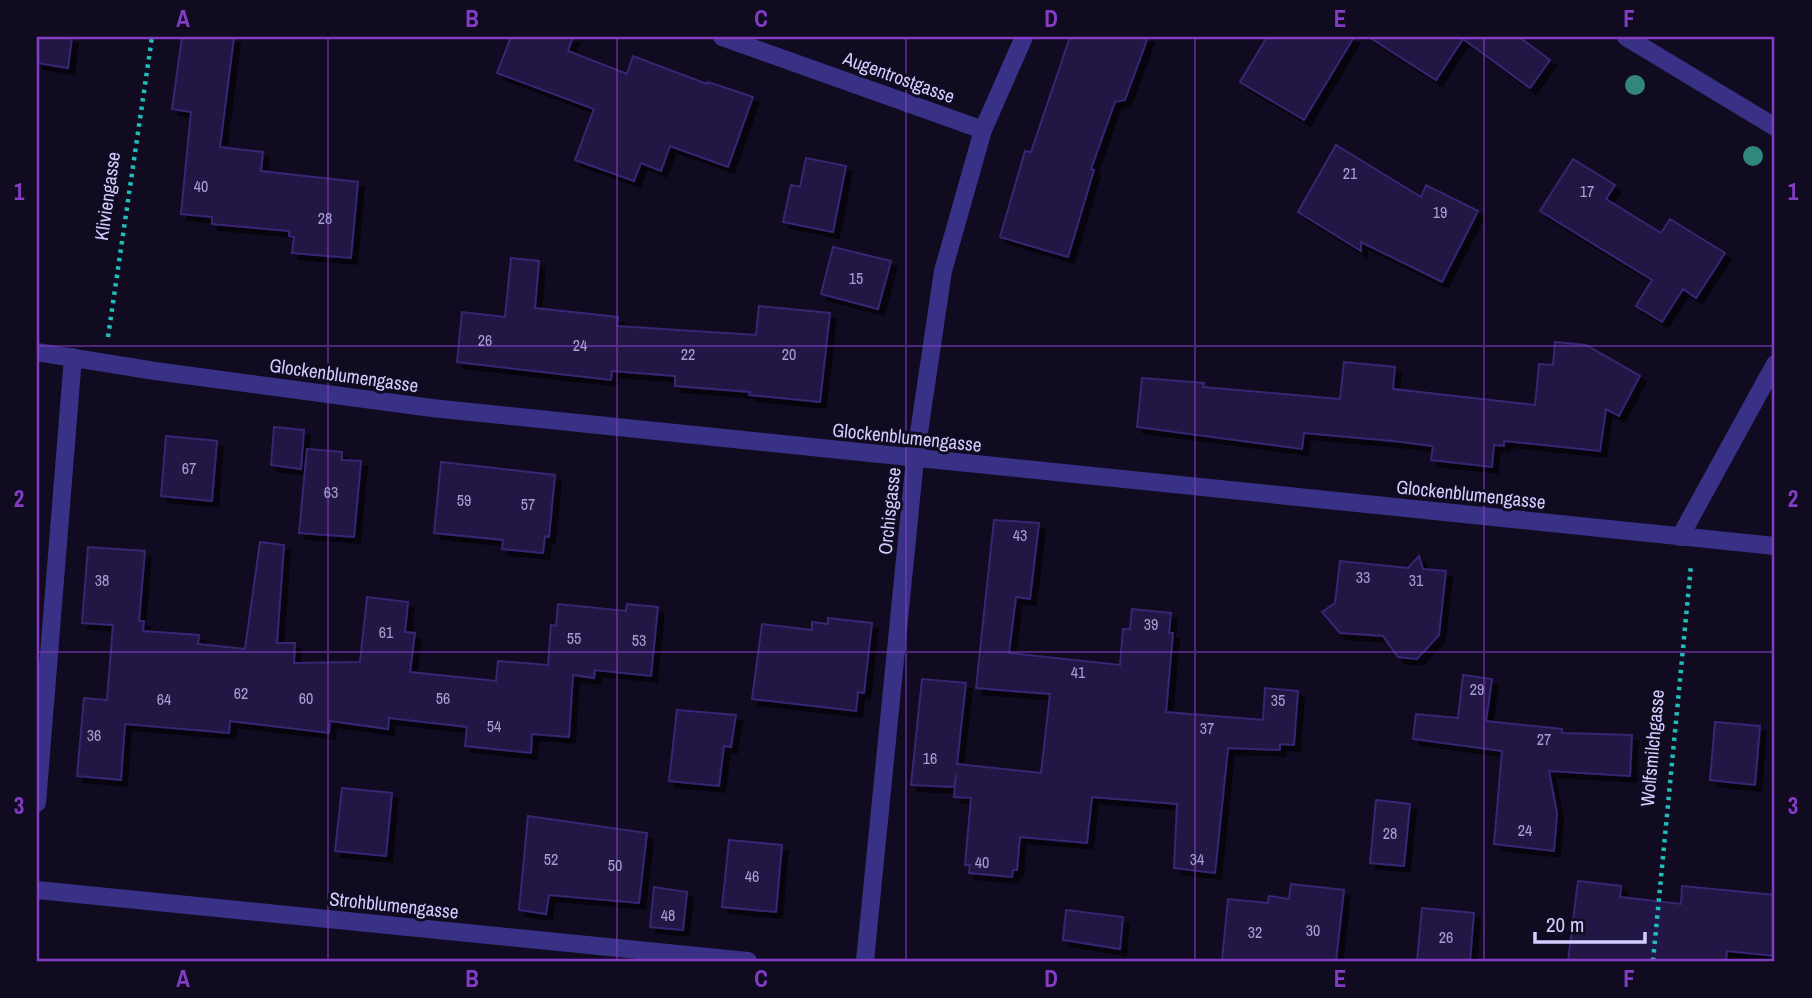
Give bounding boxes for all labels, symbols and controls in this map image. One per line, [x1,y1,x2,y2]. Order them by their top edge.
text: A [176,3,190,34]
text: B [465,3,479,34]
text: C [754,3,768,34]
text: D [1044,3,1058,34]
text: E [1334,3,1346,34]
text: F [1623,3,1635,34]
street label: Augentrostgasse [839,44,958,109]
street label: Kliviengasse [88,150,126,242]
house number: 21 [1343,162,1358,184]
house number: 40 [194,175,208,197]
text: 1 [14,176,25,207]
text: 1 [1788,176,1799,207]
house number: 17 [1580,180,1594,202]
house number: 19 [1433,201,1447,223]
house number: 28 [318,207,332,229]
house number: 15 [849,267,863,289]
house number: 26 [478,329,492,351]
house number: 24 [573,334,587,356]
house number: 22 [681,343,695,365]
house number: 20 [782,343,796,365]
street label: Glockenblumengasse [268,352,420,398]
street label: Glockenblumengasse [831,416,983,458]
house number: 67 [182,457,196,479]
street label: Orchisgasse [871,466,907,556]
street label: Glockenblumengasse [1395,473,1547,515]
house number: 63 [324,481,338,503]
text: 2 [14,483,24,514]
text: 2 [1788,483,1798,514]
house number: 59 [457,489,471,511]
house number: 57 [521,493,535,515]
house number: 43 [1013,524,1027,546]
house number: 33 [1356,566,1370,588]
house number: 38 [95,569,109,591]
house number: 31 [1409,569,1424,591]
house number: 39 [1144,613,1158,635]
house number: 61 [379,621,394,643]
house number: 55 [567,627,581,649]
house number: 53 [632,629,646,651]
house number: 41 [1071,661,1086,683]
house number: 29 [1470,678,1484,700]
house number: 62 [234,682,248,704]
house number: 60 [299,687,313,709]
house number: 56 [436,687,450,709]
house number: 64 [157,688,171,710]
street label: Wolfsmilchgasse [1634,688,1670,808]
house number: 35 [1271,689,1285,711]
house number: 54 [487,715,501,737]
house number: 37 [1200,717,1214,739]
house number: 36 [87,724,101,746]
house number: 27 [1537,728,1551,750]
house number: 16 [923,747,937,769]
text: 3 [14,790,24,821]
text: 3 [1788,790,1798,821]
house number: 24 [1518,819,1532,841]
house number: 28 [1383,822,1397,844]
house number: 52 [544,848,558,870]
house number: 34 [1190,848,1204,870]
house number: 40 [975,851,989,873]
house number: 50 [608,854,622,876]
house number: 46 [745,865,759,887]
street label: Strohblumengasse [328,885,460,925]
scale bar [1535,900,1646,944]
house number: 48 [661,904,675,926]
text: 20 m [1546,910,1584,939]
house number: 30 [1306,919,1320,941]
house number: 32 [1248,921,1262,943]
house number: 26 [1439,926,1453,948]
text: A [176,963,190,994]
text: B [465,963,479,994]
text: C [754,963,768,994]
text: D [1044,963,1058,994]
text: E [1334,963,1346,994]
text: F [1623,963,1635,994]

